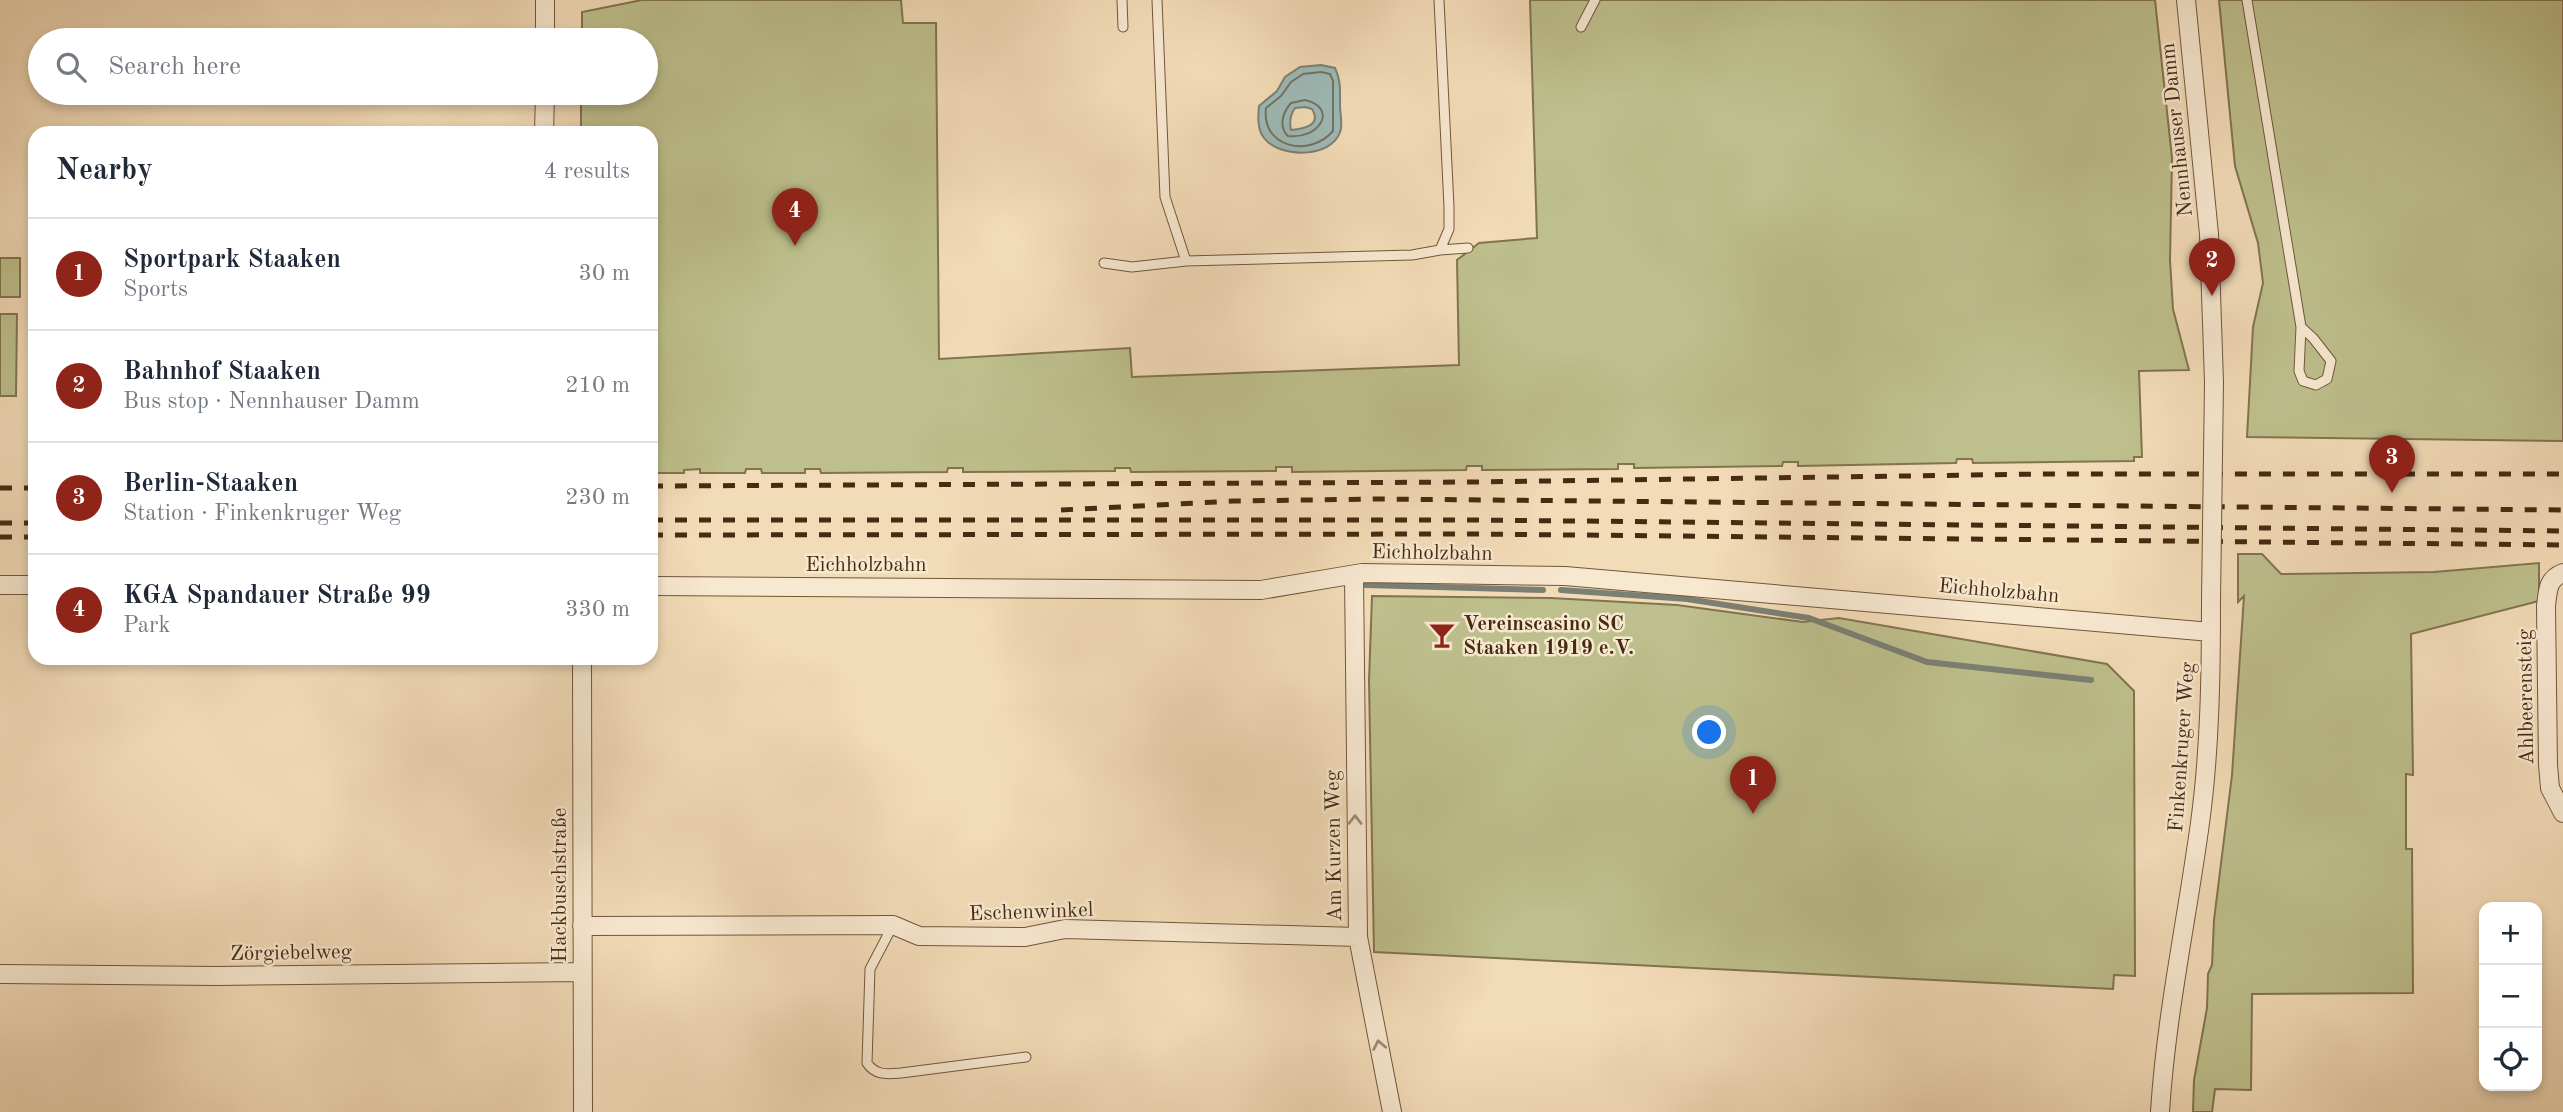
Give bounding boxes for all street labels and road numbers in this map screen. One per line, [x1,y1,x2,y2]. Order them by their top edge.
street label: Nennhauser Damm [2158,42,2197,218]
street label: Eichholzbahn [1371,542,1493,565]
street label: Eichholzbahn [805,555,927,576]
street label: Eichholzbahn [1937,576,2060,607]
street label: Ahlbeerensteig [2515,628,2538,765]
street label: Finkenkruger Weg [2166,661,2199,833]
street label: Am Kurzen Weg [1323,769,1346,922]
street label: Hackbuschstraße [550,808,571,962]
street label: Eschenwinkel [968,900,1094,925]
street label: Zörgiebelweg [230,942,353,965]

